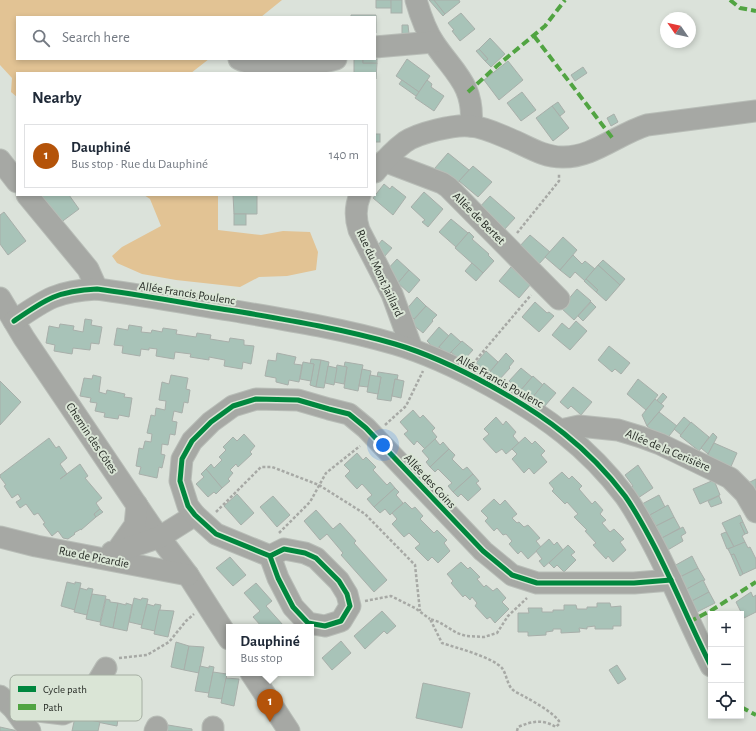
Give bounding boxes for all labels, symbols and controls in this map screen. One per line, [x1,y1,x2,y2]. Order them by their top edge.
north arrow [660,12,696,48]
search box [16,16,376,60]
icon: search [30,27,52,49]
text: Search here [62,30,130,45]
text: Nearby [32,89,82,106]
text: Dauphiné [71,140,131,155]
text: 1 [44,149,48,162]
text: 140 m [329,149,359,162]
text: Bus stop · Rue du Dauphiné [71,158,208,171]
street label: Allée de Bertet [451,190,508,247]
street label: Rue du Mont Jaillard [355,228,405,318]
street label: Allée Francis Poulenc [138,279,236,307]
street label: Allée Francis Poulenc [455,352,546,410]
street label: Chemin des Côtes [64,400,120,476]
street label: Allée de la Cerisière [624,427,712,473]
your location [373,435,393,455]
street label: Allée des Coins [402,451,458,511]
street label: Rue de Picardie [58,544,130,570]
map controls [708,611,744,719]
button: + [708,611,744,647]
popup [226,624,314,676]
text: Dauphiné [240,634,300,649]
button: − [708,647,744,683]
text: Bus stop [240,652,283,665]
legend [10,675,142,721]
button: locate [708,683,744,719]
text: Cycle path [43,684,87,695]
pin: 1 [257,689,283,722]
text: Path [43,702,63,713]

